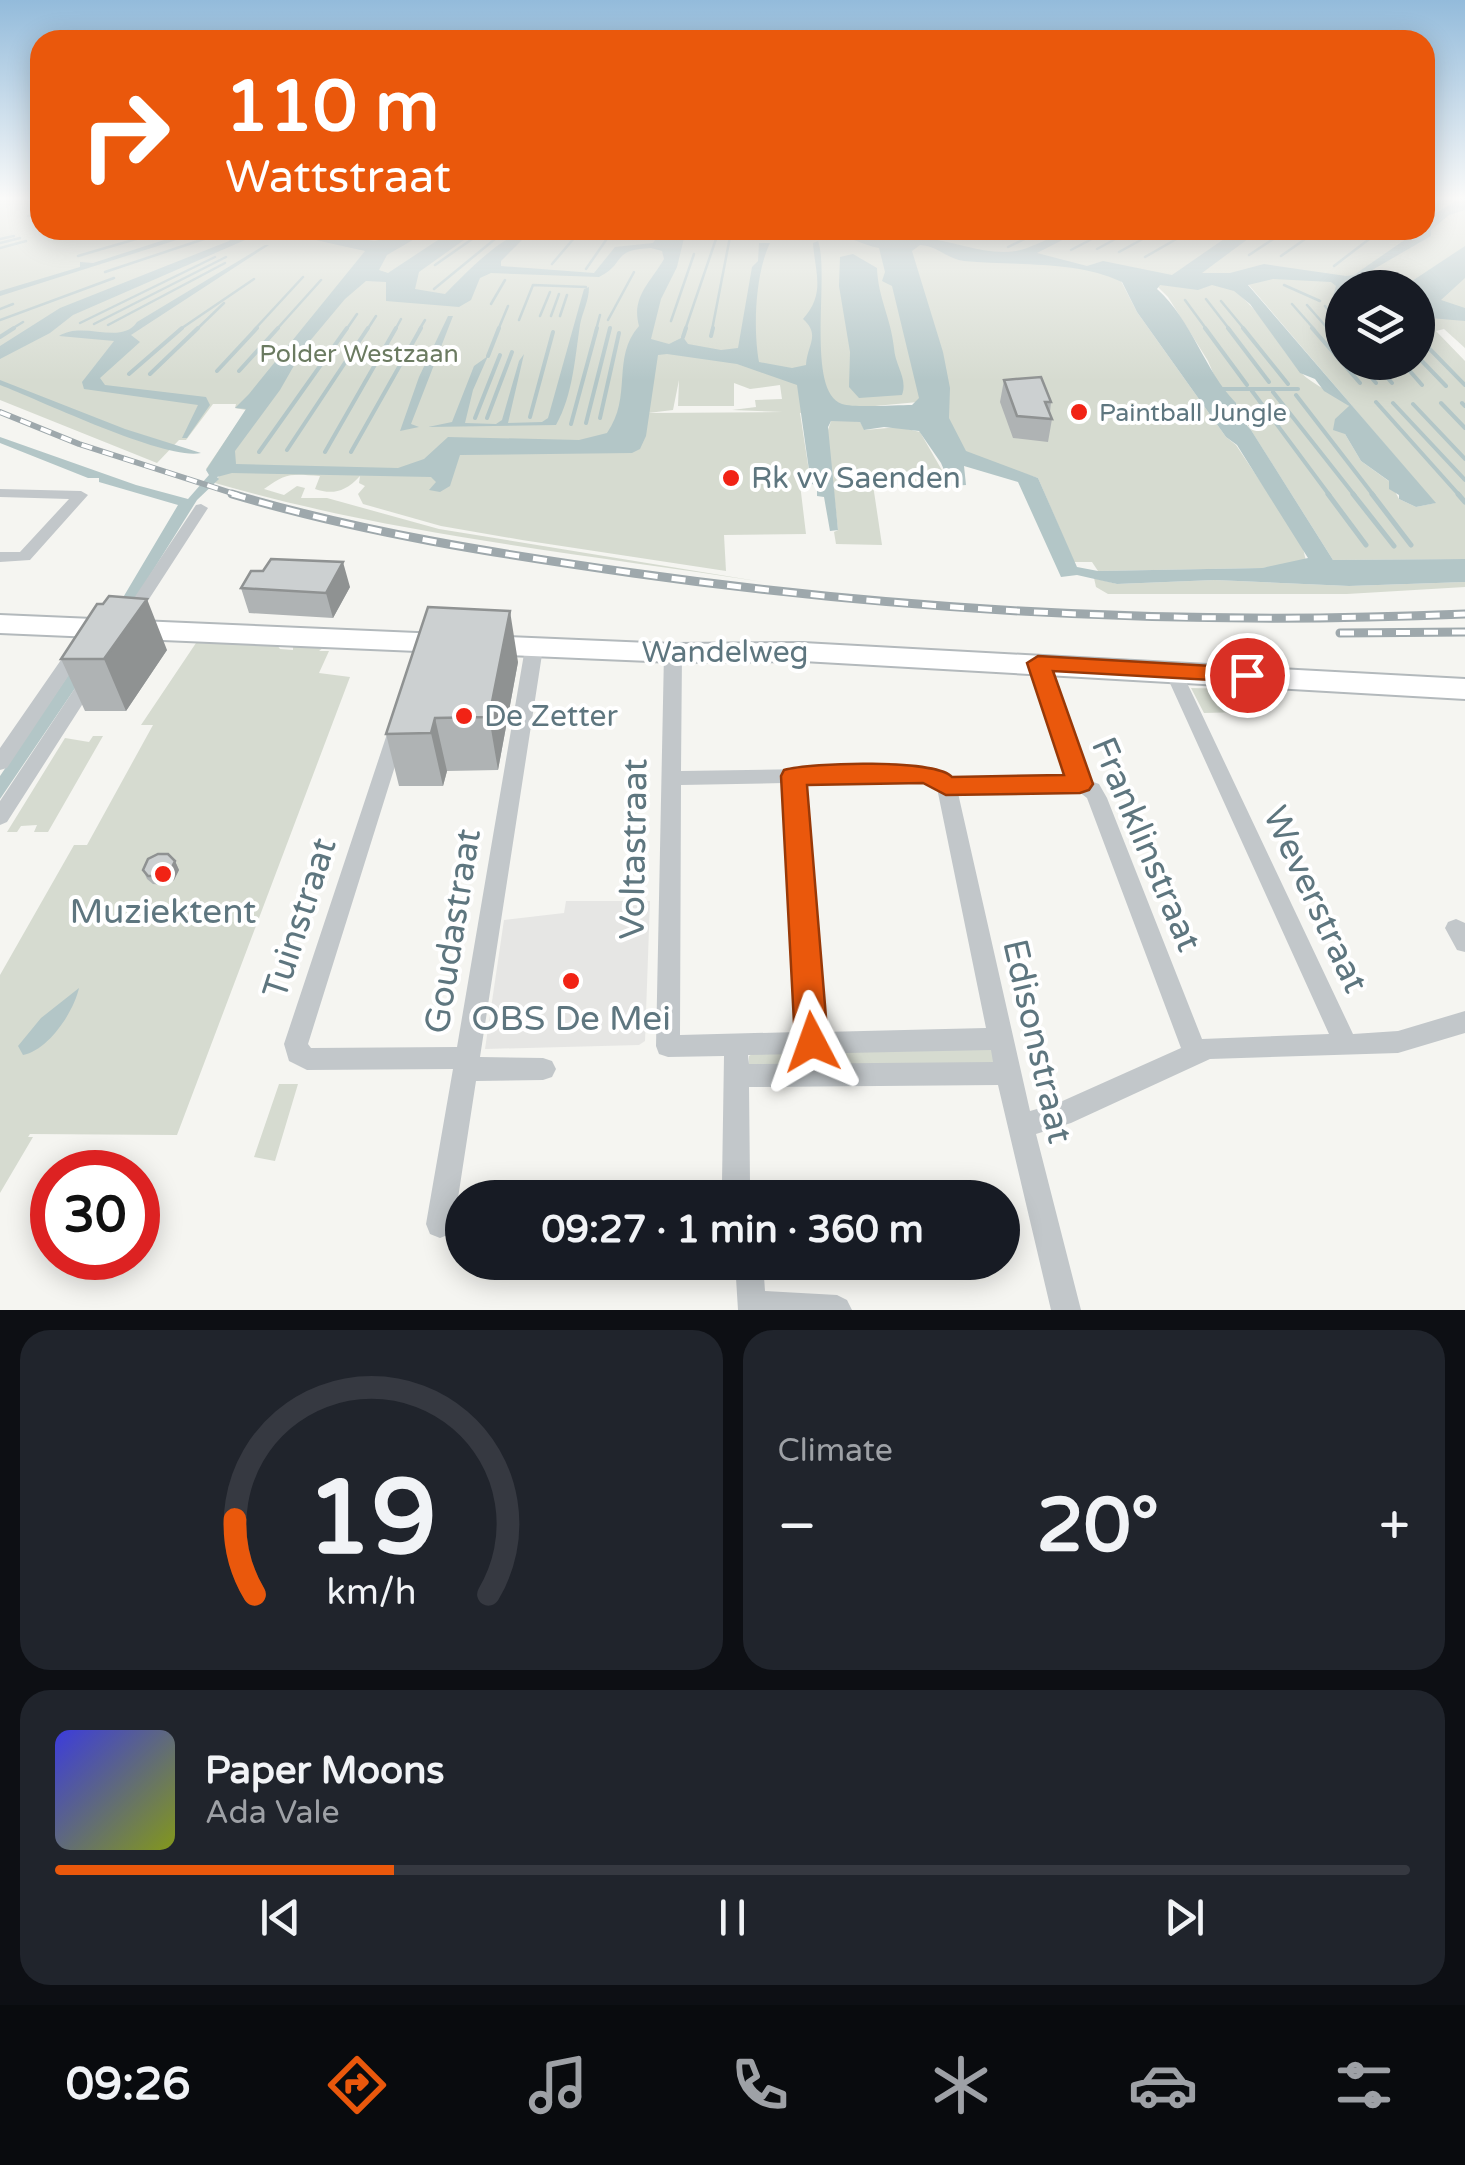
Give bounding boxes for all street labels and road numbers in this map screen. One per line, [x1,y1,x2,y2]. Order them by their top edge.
street label: Wandelweg [641,634,809,671]
street label: Franklinstraat [1082,731,1210,958]
street label: Voltastraat [611,758,657,940]
street label: Weverstraat [1254,800,1377,999]
street label: Goudastraat [416,826,490,1036]
street label: Tuinstraat [254,833,346,1004]
street label: Edisonstraat [993,935,1081,1147]

